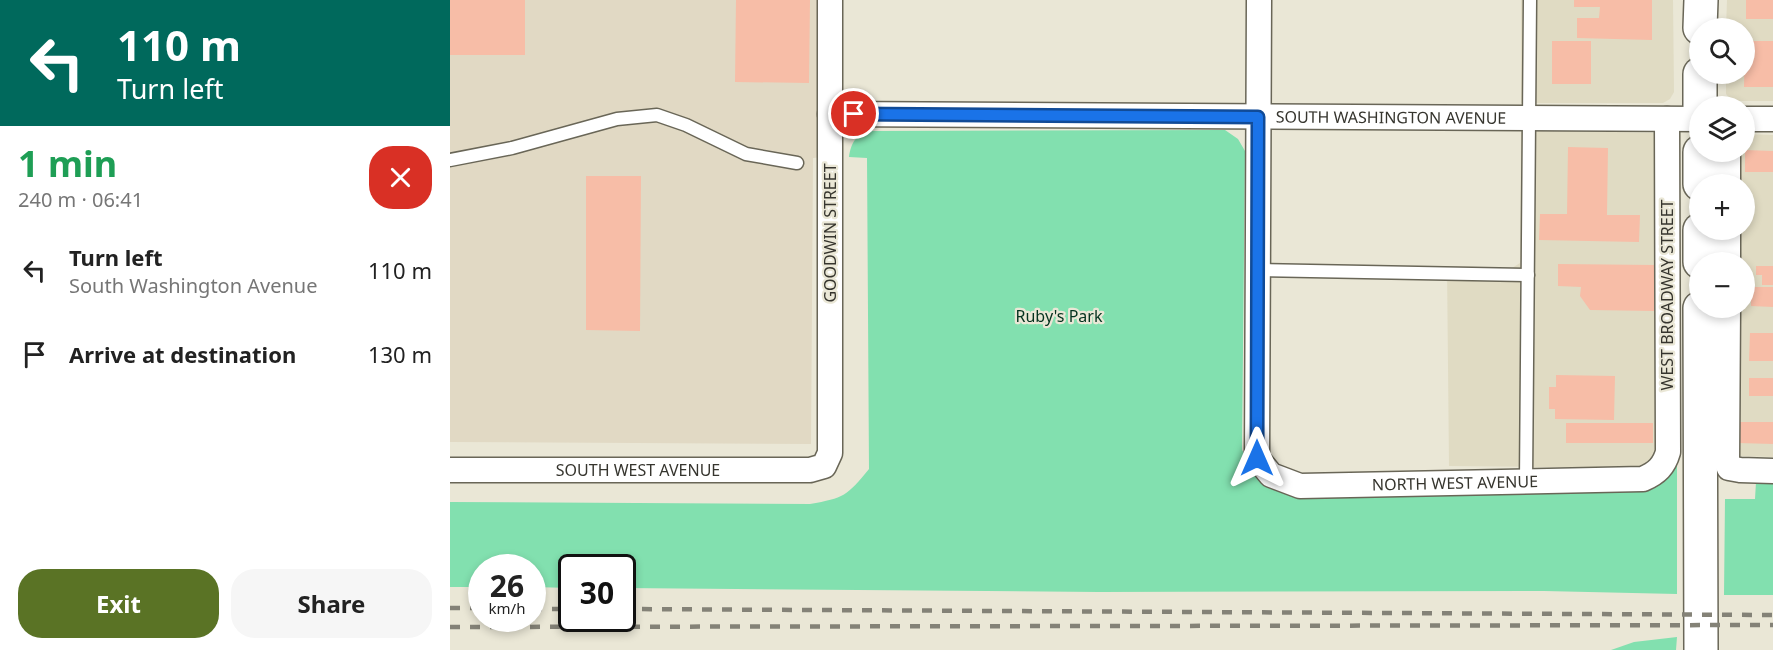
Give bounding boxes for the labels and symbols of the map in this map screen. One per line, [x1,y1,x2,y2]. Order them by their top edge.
pin [828,88,879,139]
street label: SOUTH WASHINGTON AVENUE [1276,106,1506,129]
street label: GOODWIN STREET [819,163,841,303]
street label: WEST BROADWAY STREET [1656,199,1678,390]
park label: Ruby's Park [1016,305,1103,327]
position arrow [1225,426,1289,490]
street label: SOUTH WEST AVENUE [556,459,720,481]
street label: NORTH WEST AVENUE [1372,470,1538,496]
speed limit sign: 30 [558,554,636,632]

